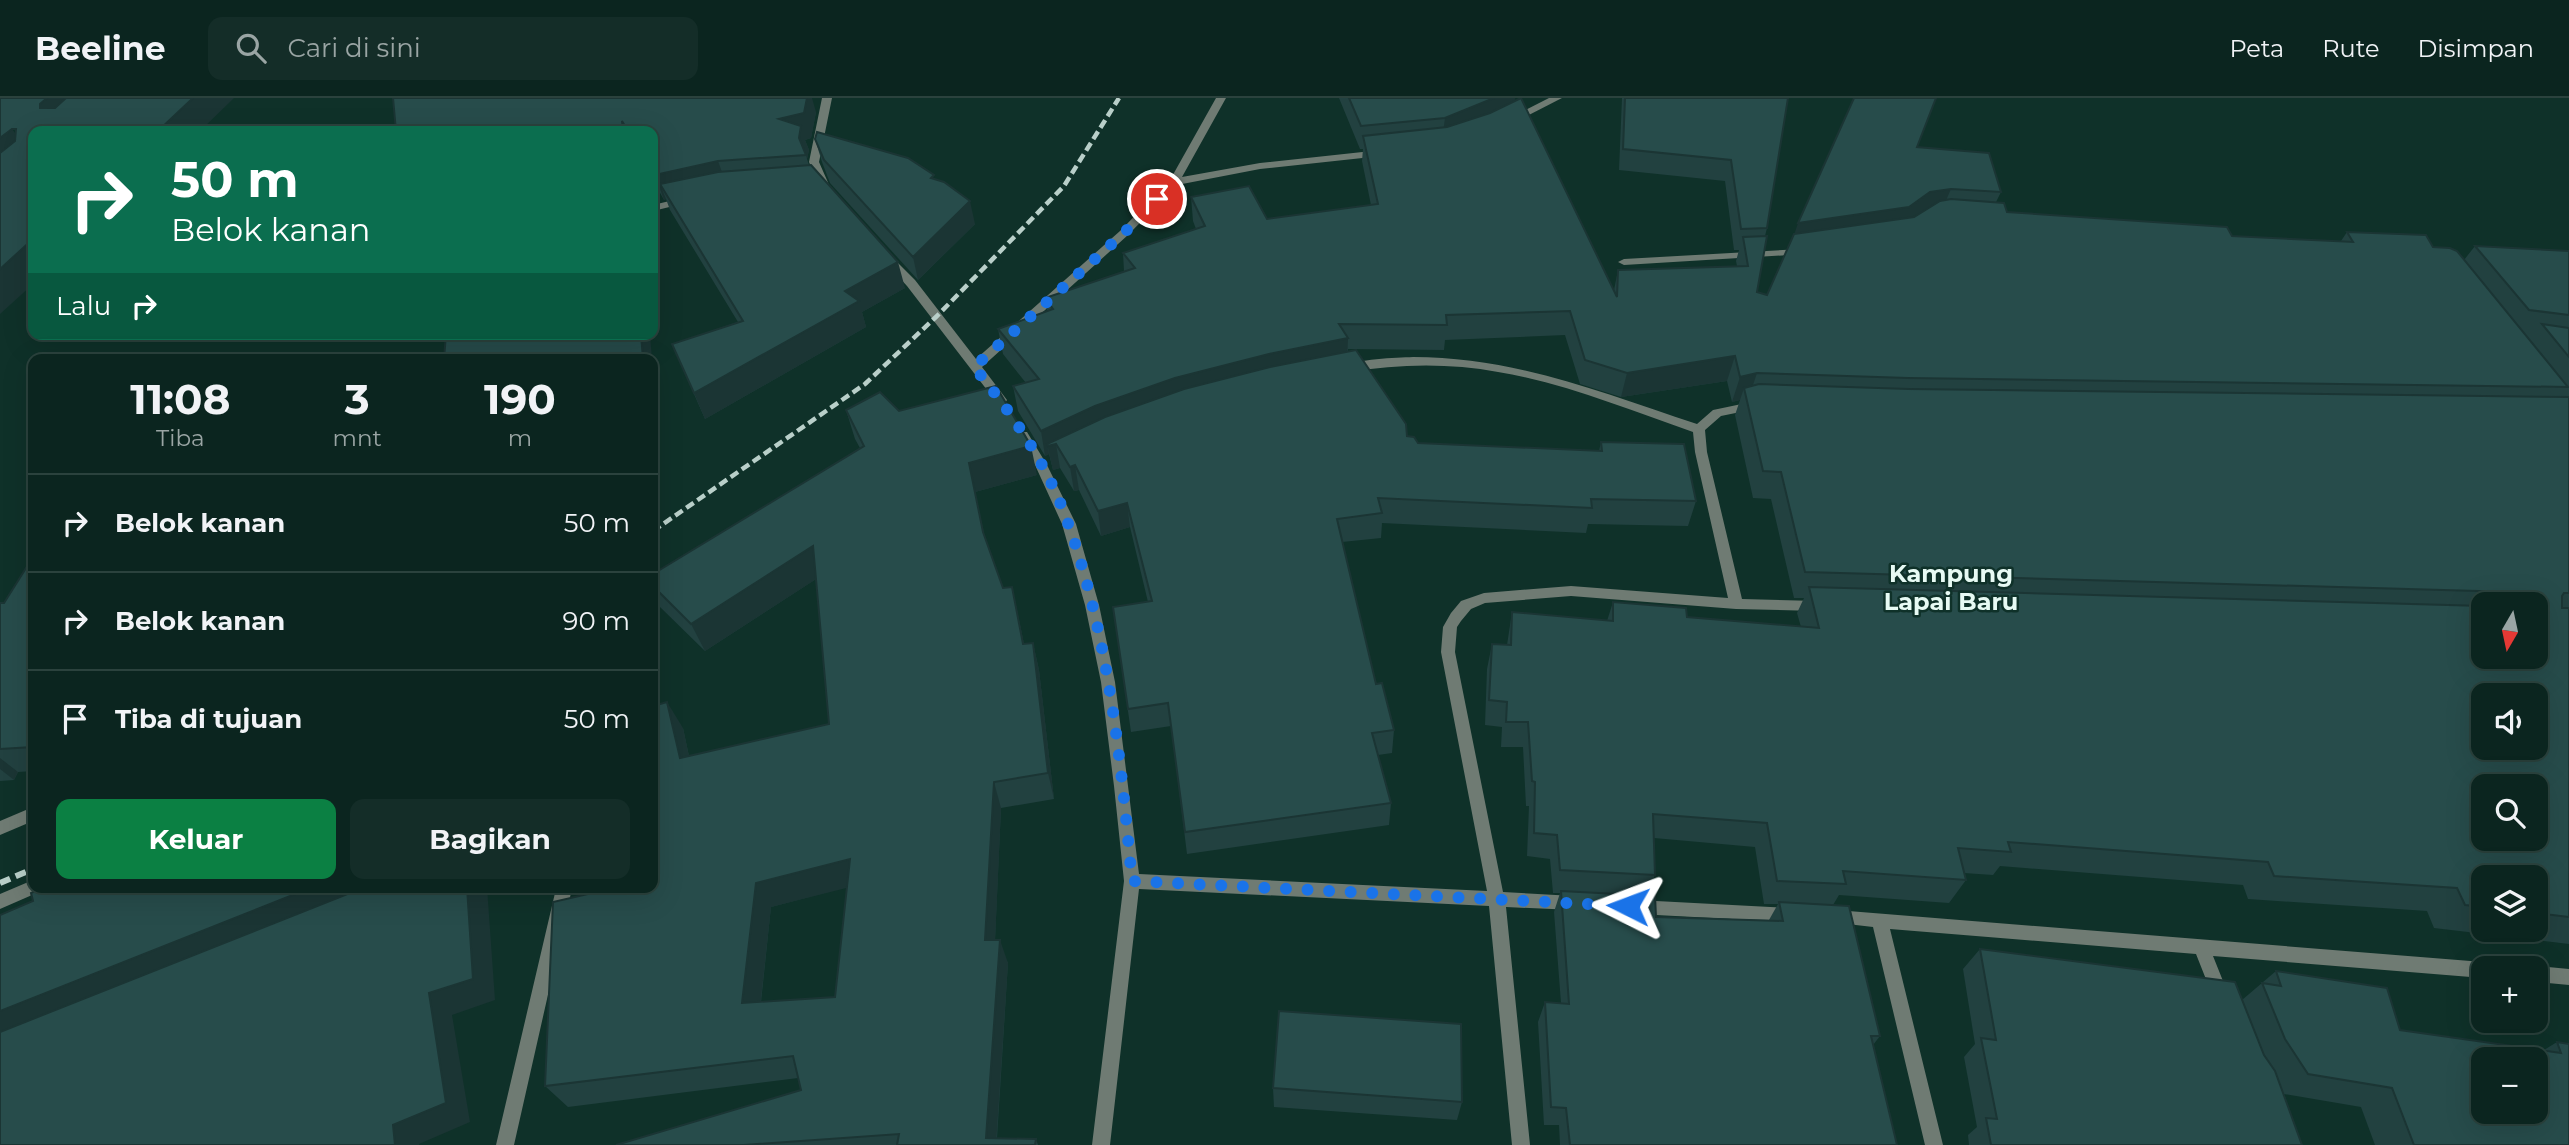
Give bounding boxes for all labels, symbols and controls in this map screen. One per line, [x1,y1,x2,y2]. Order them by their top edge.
search box [208,17,698,80]
text: Beeline [35,28,166,68]
icon: search [232,29,270,67]
text: Cari di sini [288,32,421,64]
text: Peta [2229,34,2284,63]
text: Rute [2322,34,2380,63]
text: Disimpan [2418,34,2534,63]
text: 50 m [171,150,299,209]
icon: right [56,154,147,245]
pin [1127,169,1187,229]
icon: arrive [1138,180,1176,218]
text: Belok kanan [171,210,371,249]
icon: right [125,287,163,325]
text: Lalu [56,290,111,322]
text: 11:08 [130,373,230,425]
text: 3 [345,373,370,425]
text: 190 [484,373,556,425]
text: Tiba [156,424,205,452]
text: mnt [333,424,382,452]
text: m [508,424,532,452]
icon: right [56,504,94,542]
text: Belok kanan [115,507,285,539]
text: 50 m [564,507,630,539]
district label: Kampung Lapai Baru [1884,559,2018,616]
north arrow [2471,592,2548,668]
map controls [2471,592,2548,1124]
icon: right [56,602,94,640]
text: Belok kanan [115,605,285,637]
text: 90 m [563,605,630,637]
button: sound [2471,683,2548,760]
icon: arrive [56,700,94,738]
text: Tiba di tujuan [115,703,302,735]
text: 50 m [564,703,630,735]
button: search [2471,774,2548,851]
button: Keluar [56,799,336,879]
button: Bagikan [350,799,630,879]
button: layers [2471,865,2548,942]
position arrow [1591,869,1665,943]
button: + [2471,956,2548,1033]
button: − [2471,1047,2548,1124]

